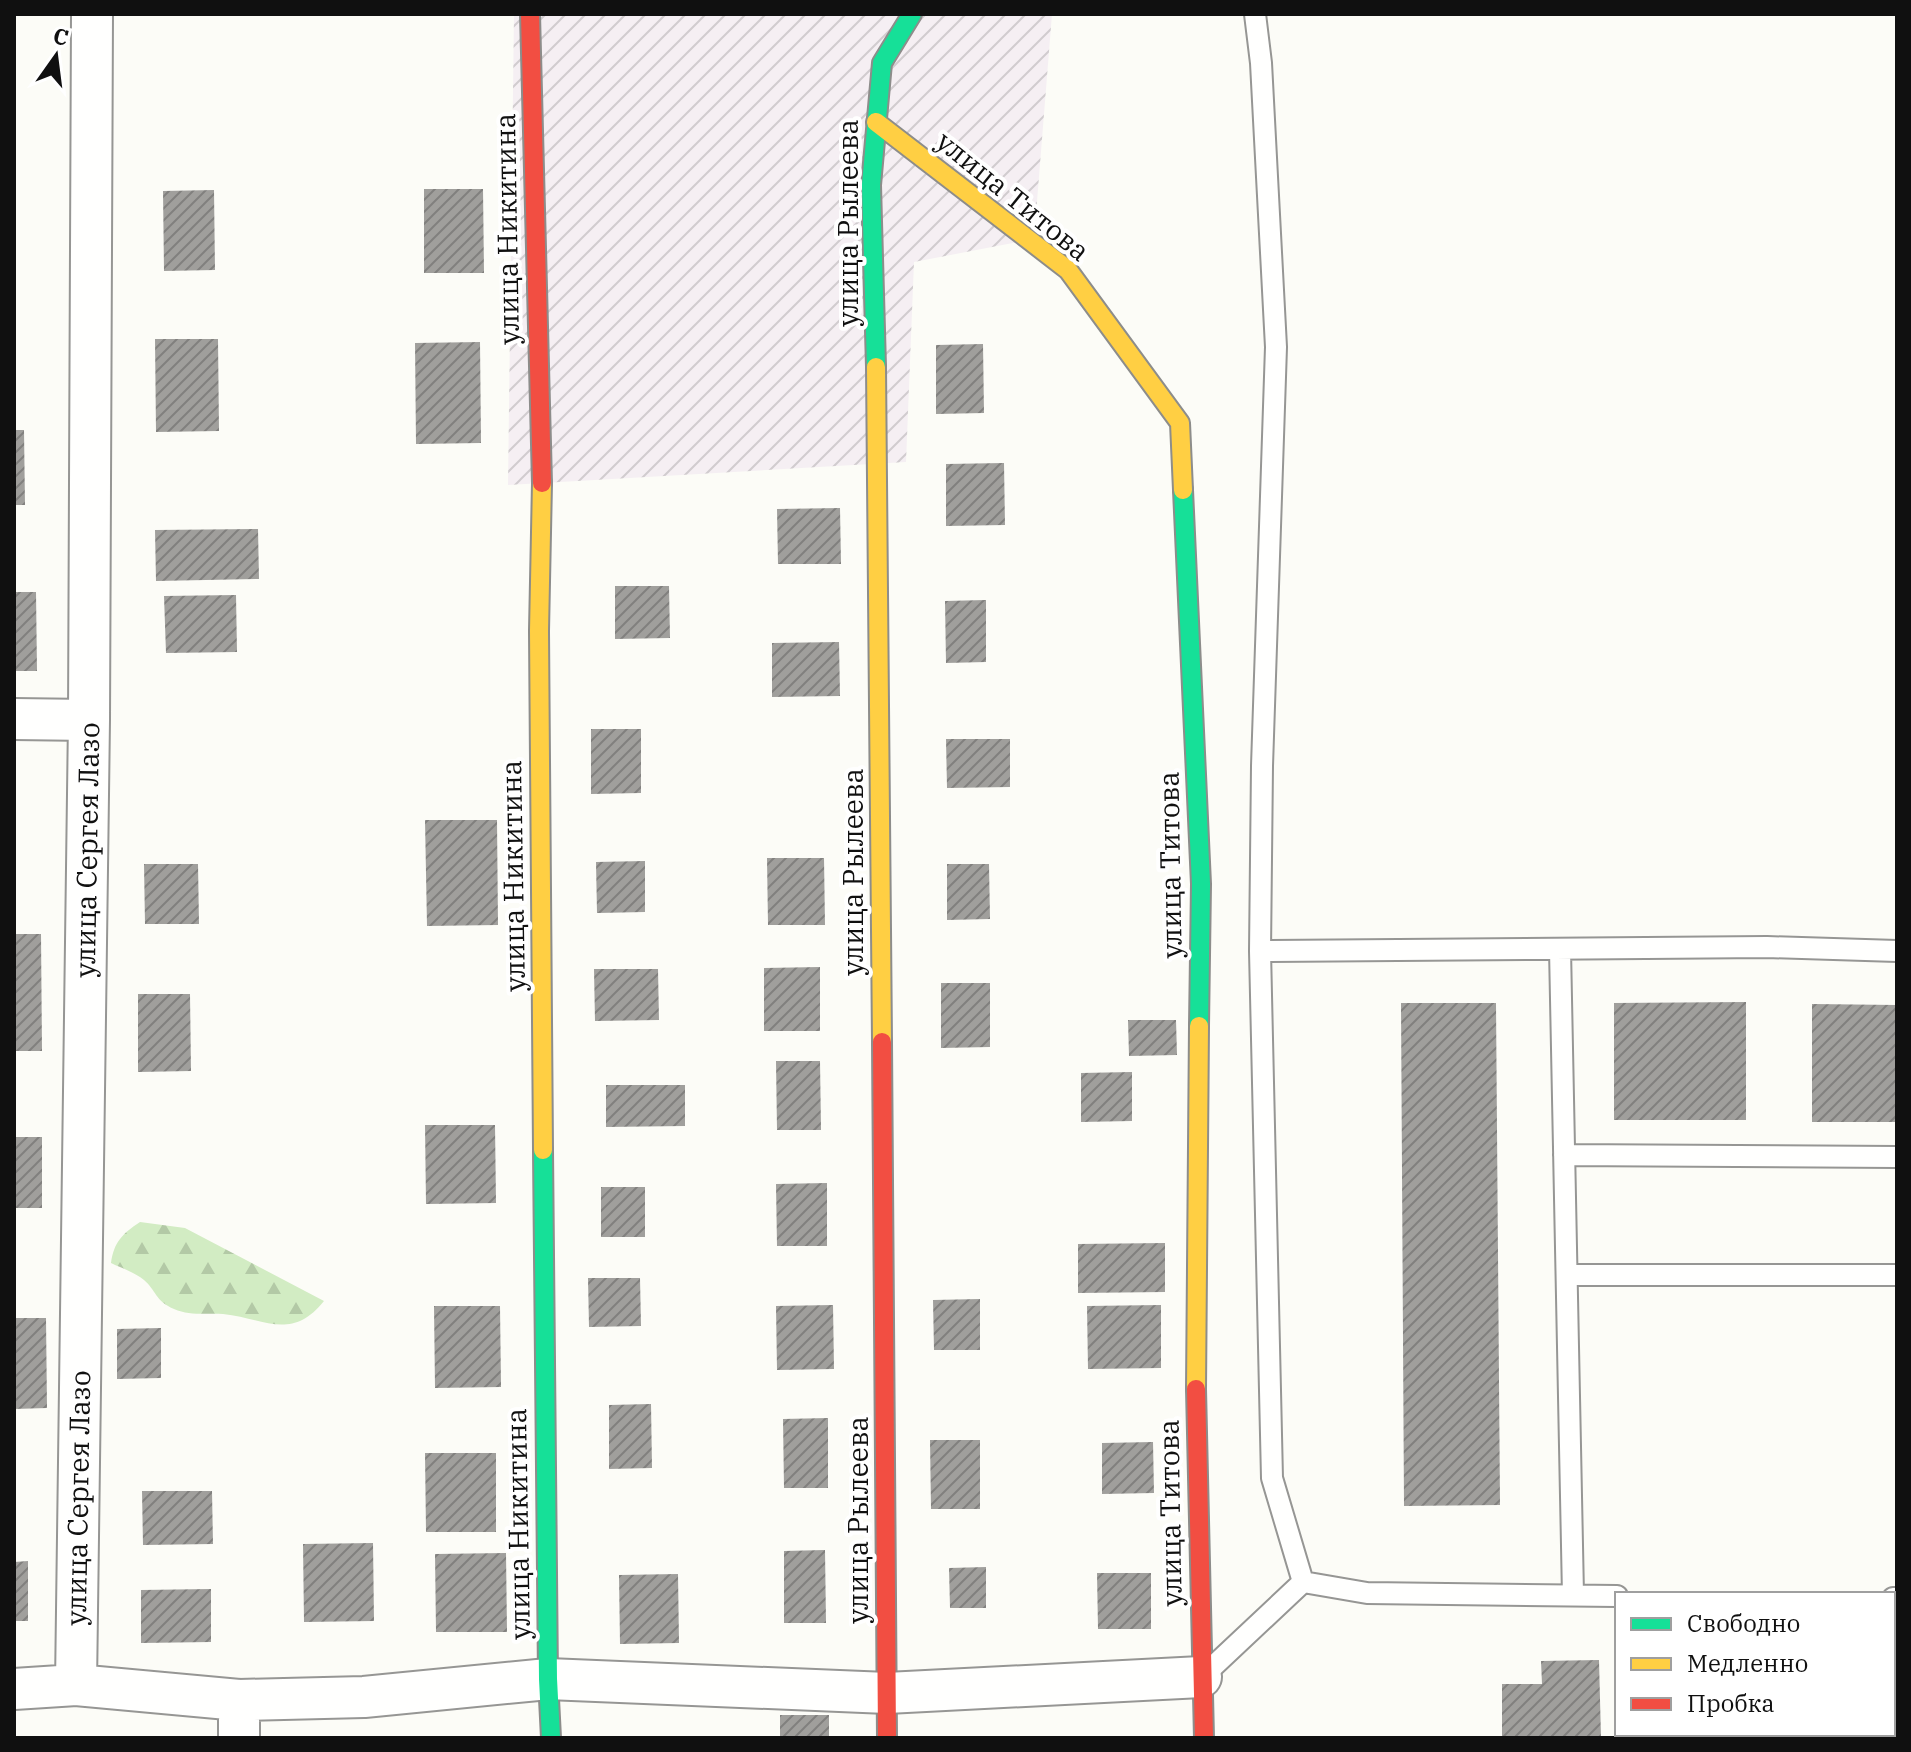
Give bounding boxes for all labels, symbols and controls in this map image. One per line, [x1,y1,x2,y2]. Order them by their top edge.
north arrow [16,16,96,96]
text: С [50,20,72,52]
street label: улица Никитина [486,113,527,345]
street label: улица Рылеева [829,119,866,327]
street label: улица Титова [929,122,1098,269]
street label: улица Сергея Лазо [66,722,107,978]
street label: улица Никитина [492,760,533,992]
street label: улица Рылеева [834,768,871,976]
street label: улица Титова [1149,771,1190,959]
street label: улица Сергея Лазо [57,1370,98,1626]
street label: улица Никитина [497,1408,538,1640]
street label: улица Рылеева [839,1416,876,1624]
street label: улица Титова [1149,1419,1190,1607]
legend [1615,1592,1895,1736]
text: Свободно [1687,1607,1800,1639]
text: Медленно [1687,1647,1808,1679]
text: Пробка [1687,1687,1775,1719]

